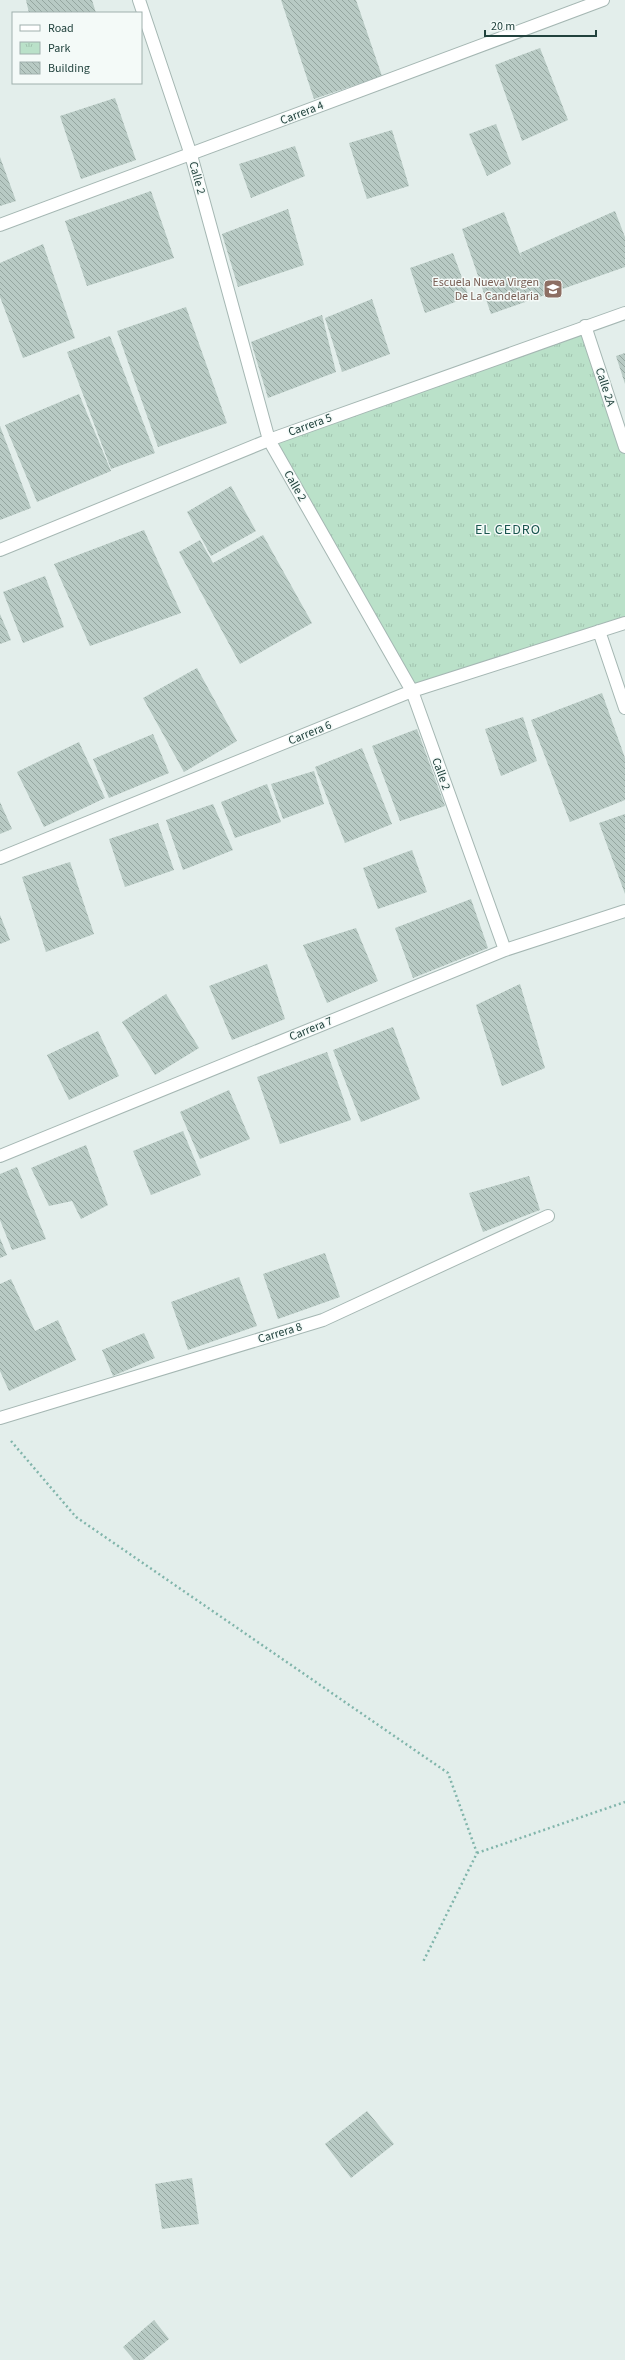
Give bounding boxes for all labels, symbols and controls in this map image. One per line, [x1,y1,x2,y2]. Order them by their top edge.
legend [12,12,142,84]
scale bar [485,12,596,38]
text: 20 m [491,18,515,35]
text: Road [48,20,74,37]
text: Park [48,40,70,57]
text: Building [48,60,90,77]
street label: Carrera 4 [278,97,326,129]
street label: Calle 2 [184,160,210,196]
place label: Escuela Nueva Virgen De La Candelaria [432,274,539,305]
school or university icon: Escuela Nueva Virgen De La Candelaria [542,278,564,300]
street label: Calle 2A [591,365,619,409]
street label: Carrera 5 [286,409,334,441]
street label: Calle 2 [279,467,311,505]
district label: EL CEDRO [475,520,541,540]
street label: Carrera 6 [286,717,334,749]
street label: Calle 2 [427,755,455,793]
street label: Carrera 7 [287,1013,335,1045]
street label: Carrera 8 [256,1318,304,1348]

